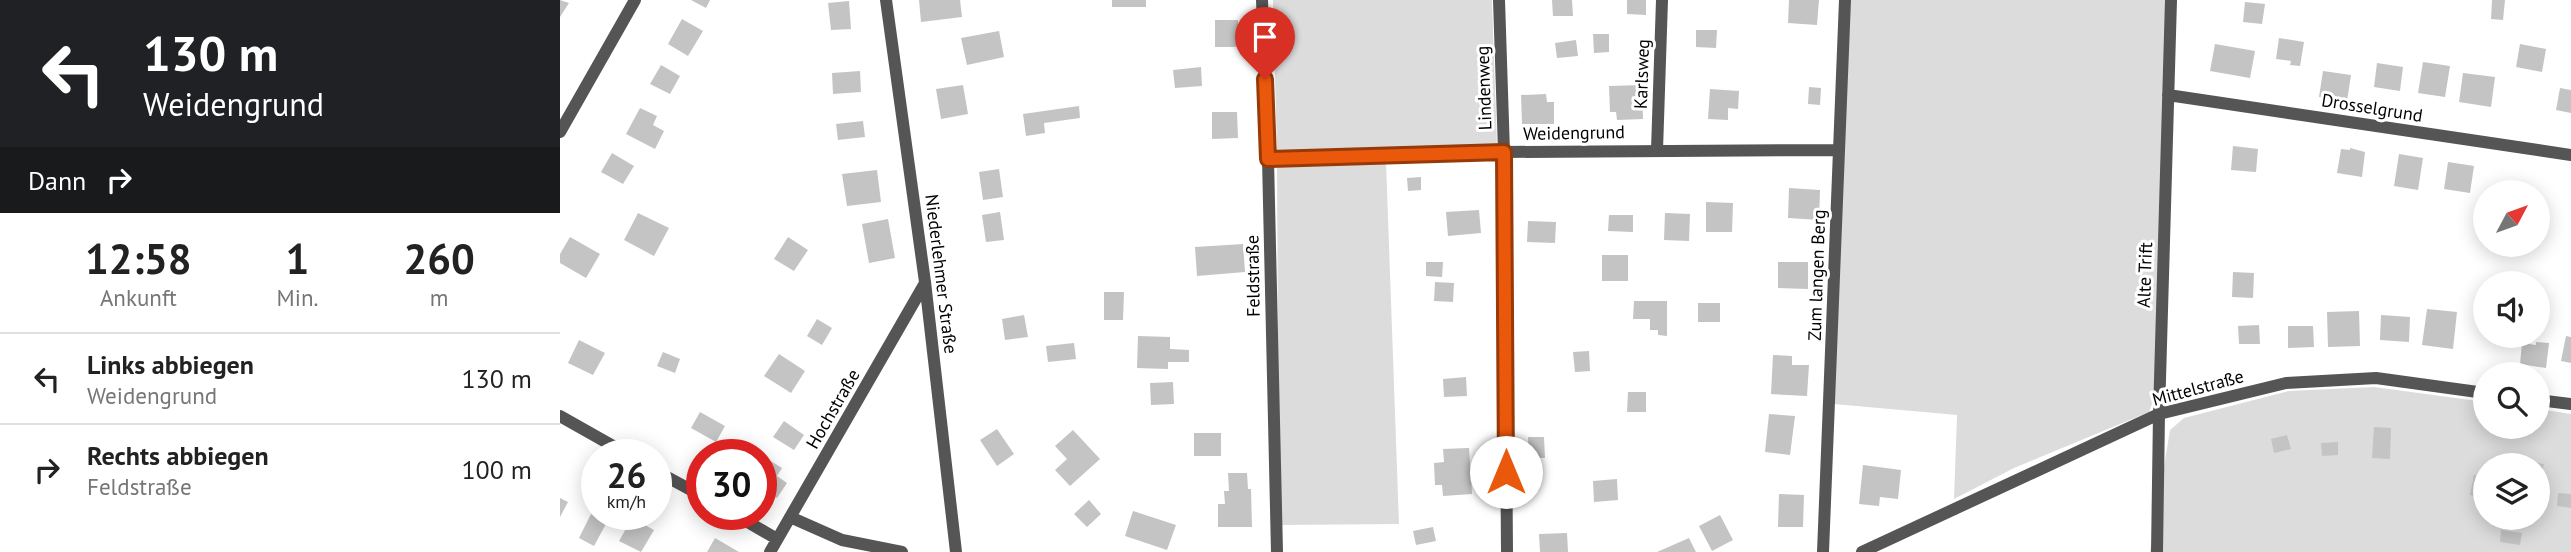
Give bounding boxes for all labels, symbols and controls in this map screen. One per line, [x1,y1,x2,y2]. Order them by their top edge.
pin [1235,7,1295,79]
icon: arrive [1246,18,1284,56]
text: 130 m [143,21,278,85]
icon: left [28,28,119,119]
street label: Karlsweg [1629,39,1654,109]
street label: Lindenweg [1471,45,1496,131]
text: Weidengrund [143,83,324,125]
street label: Drosselgrund [2320,88,2424,127]
street label: Weidengrund [1523,120,1625,145]
icon: right [100,161,138,199]
text: Dann [28,164,86,197]
north arrow [2473,180,2550,257]
map controls [2473,180,2550,530]
street label: Niederlehmer Straße [920,193,963,355]
street label: Zum langen Berg [1803,209,1830,341]
text: 12:58 [85,231,192,286]
text: 1 [286,231,309,286]
text: 260 [403,231,475,286]
street label: Feldstraße [1240,235,1265,317]
street label: Alte Trift [2132,242,2157,308]
button: sound [2473,271,2550,348]
text: Ankunft [100,283,177,312]
text: Min. [277,283,318,312]
text: m [430,283,449,312]
text: Links abbiegen [87,348,254,381]
icon: left [28,360,66,398]
text: 130 m [461,362,532,395]
button: search [2473,362,2550,439]
street label: Mittelstraße [2149,364,2246,411]
street label: Hochstraße [801,365,865,453]
text: Weidengrund [87,381,217,410]
position arrow [1469,435,1543,509]
text: Rechts abbiegen [87,439,269,472]
speed limit sign: 30 [686,439,777,530]
icon: right [28,451,66,489]
text: 26 [607,452,646,498]
text: 100 m [461,453,532,486]
button: layers [2473,453,2550,530]
text: Feldstraße [87,472,192,501]
text: km/h [607,490,646,513]

